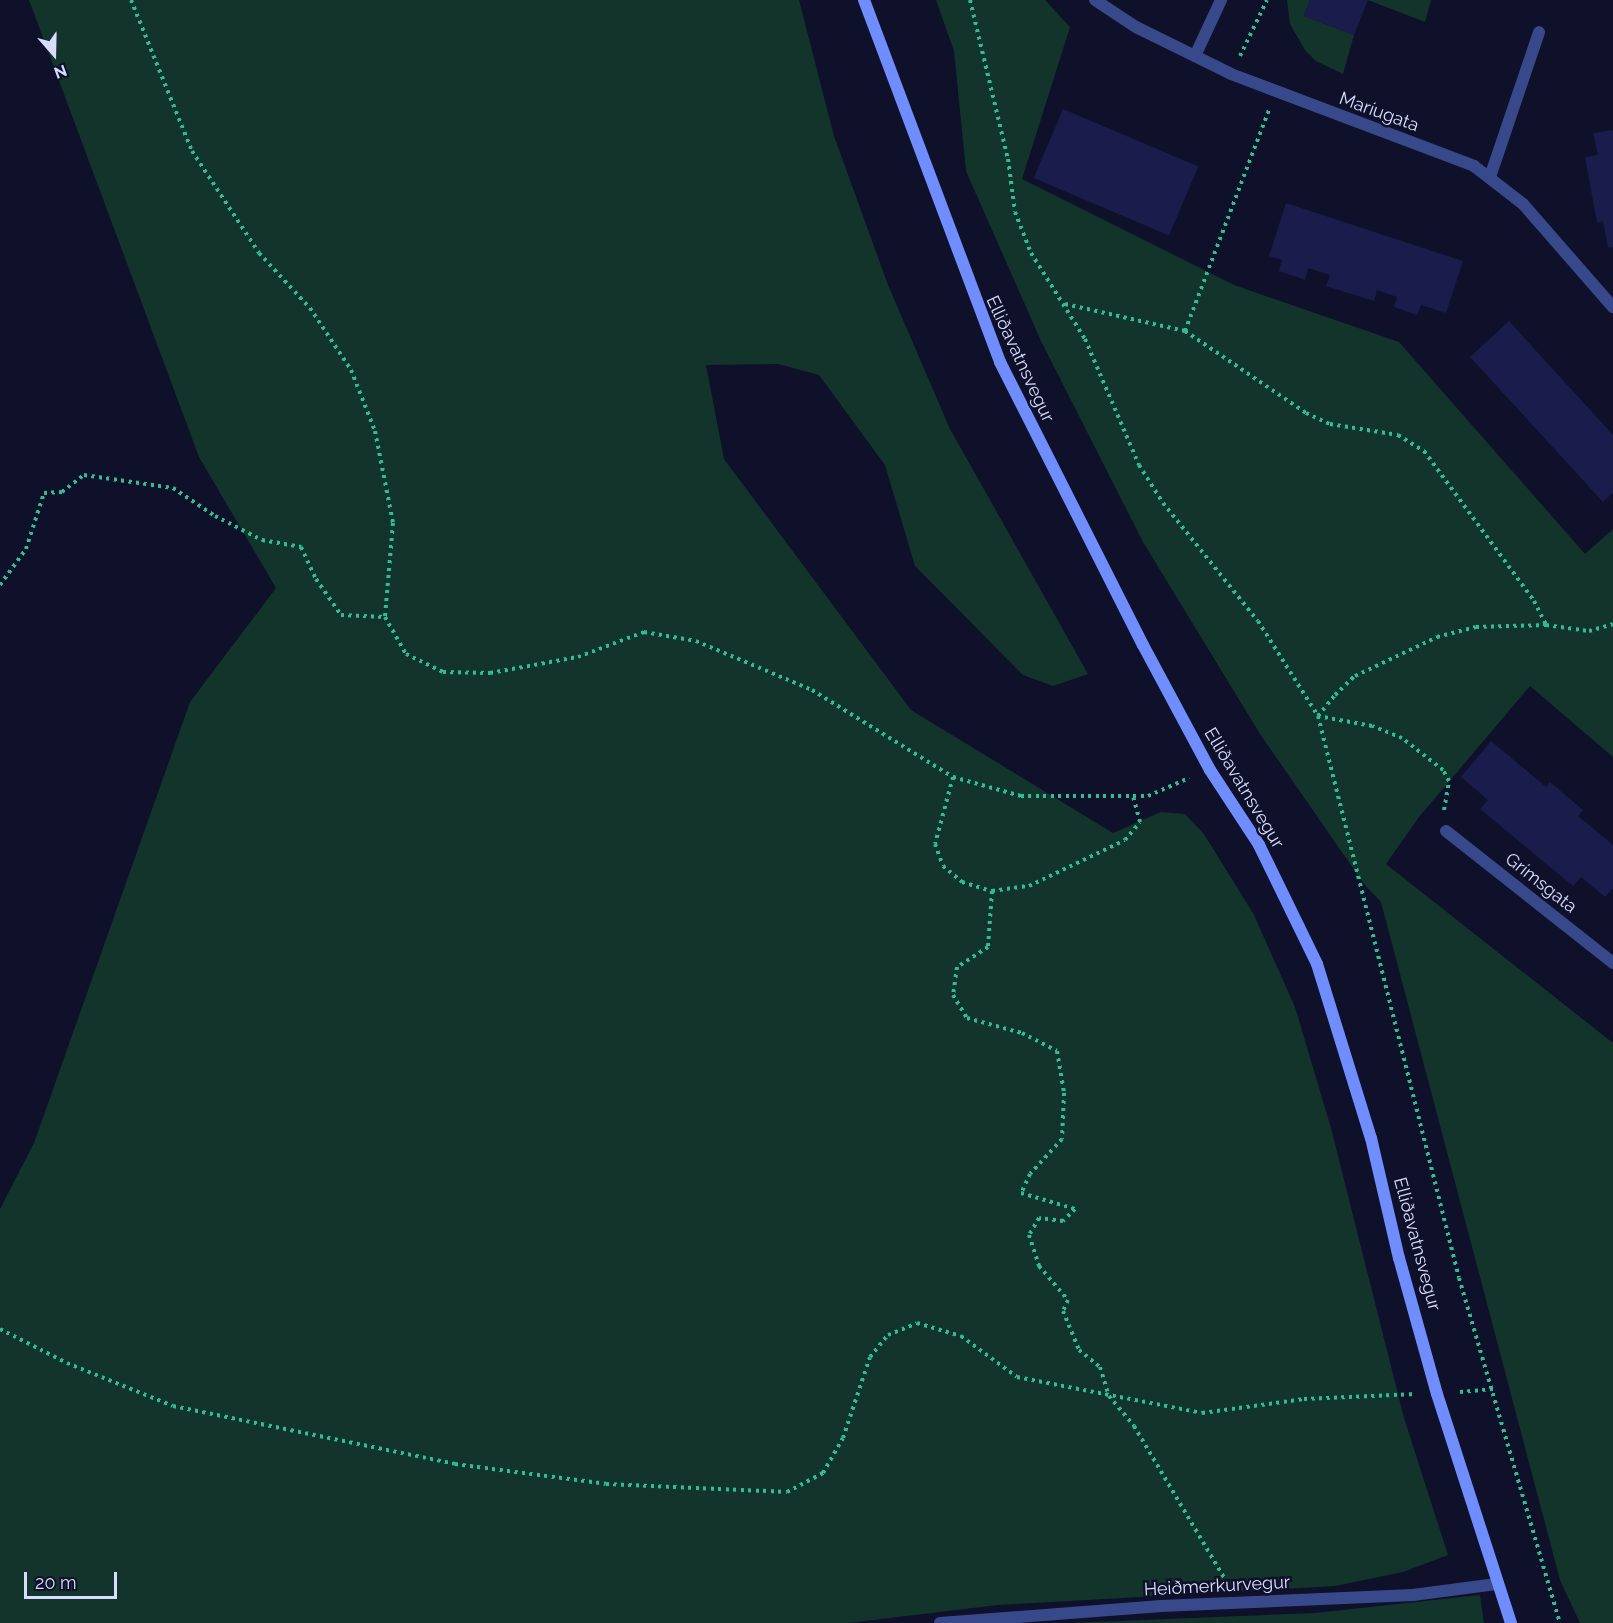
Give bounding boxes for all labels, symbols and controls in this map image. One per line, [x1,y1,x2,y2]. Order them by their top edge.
north arrow [24,24,84,84]
text: N [51,60,69,82]
street label: Maríugata [1336,88,1422,136]
street label: Elliðavatnsvegur [981,292,1059,426]
street label: Elliðavatnsvegur [1199,724,1289,852]
street label: Grímsgata [1501,848,1581,918]
street label: Elliðavatnsvegur [1389,1175,1445,1313]
scale bar [27,1560,120,1598]
street label: Heiðmerkurvegur [1143,1571,1291,1601]
text: 20 m [35,1572,77,1593]

